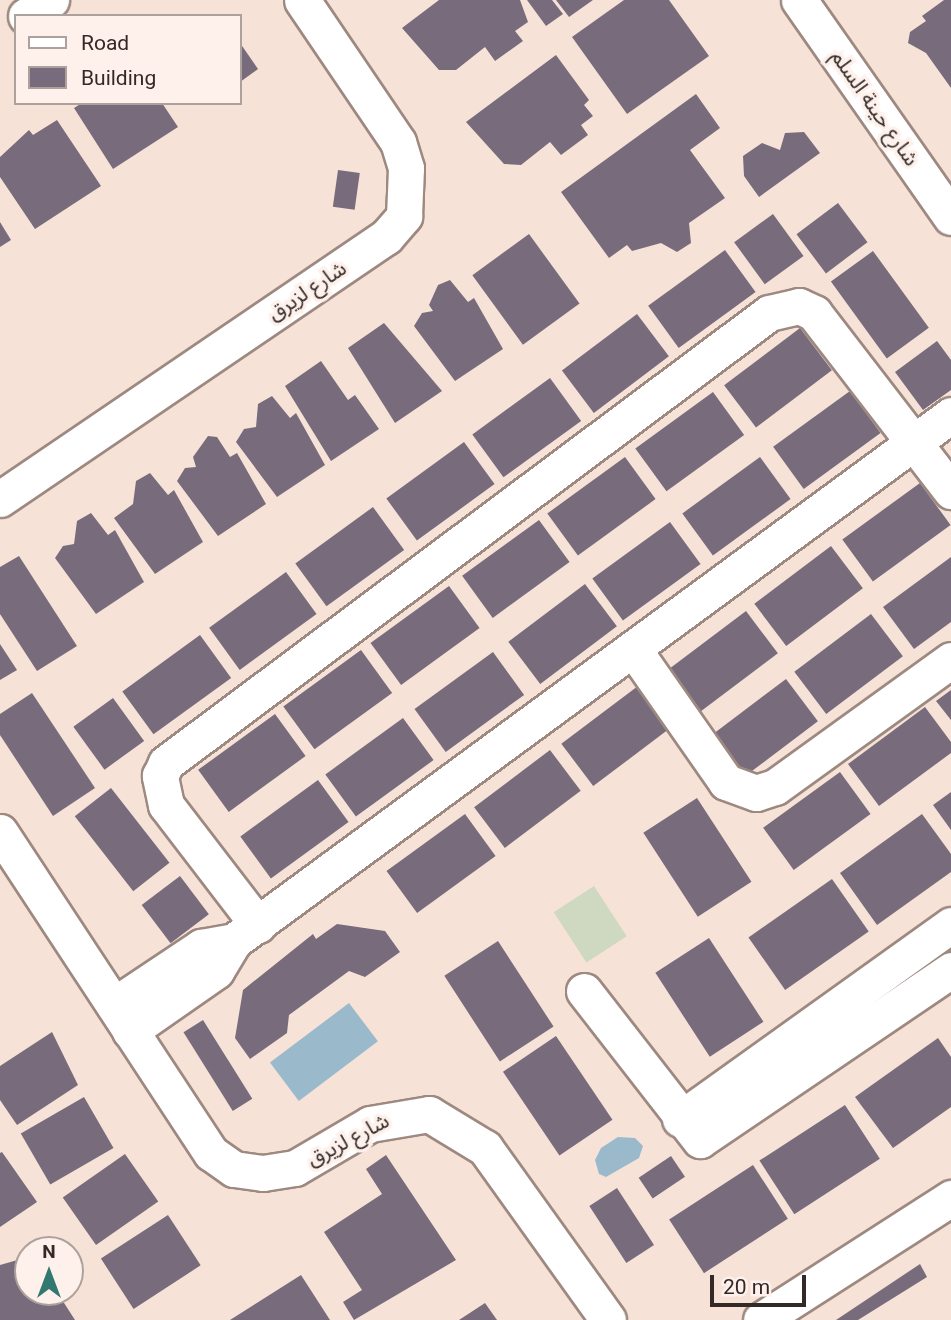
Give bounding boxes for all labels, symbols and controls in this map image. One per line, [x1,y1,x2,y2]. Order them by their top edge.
legend [14,14,242,105]
text: Road [81,31,129,55]
street label: شارع حينة السلم [826,45,924,171]
text: Building [81,66,156,90]
street label: شارع لزيرق [263,256,351,326]
street label: شارع لزيرق [303,1108,393,1172]
north arrow [14,1236,84,1306]
text: N [42,1240,56,1263]
scale bar [713,1260,809,1304]
text: 20 m [723,1275,770,1299]

